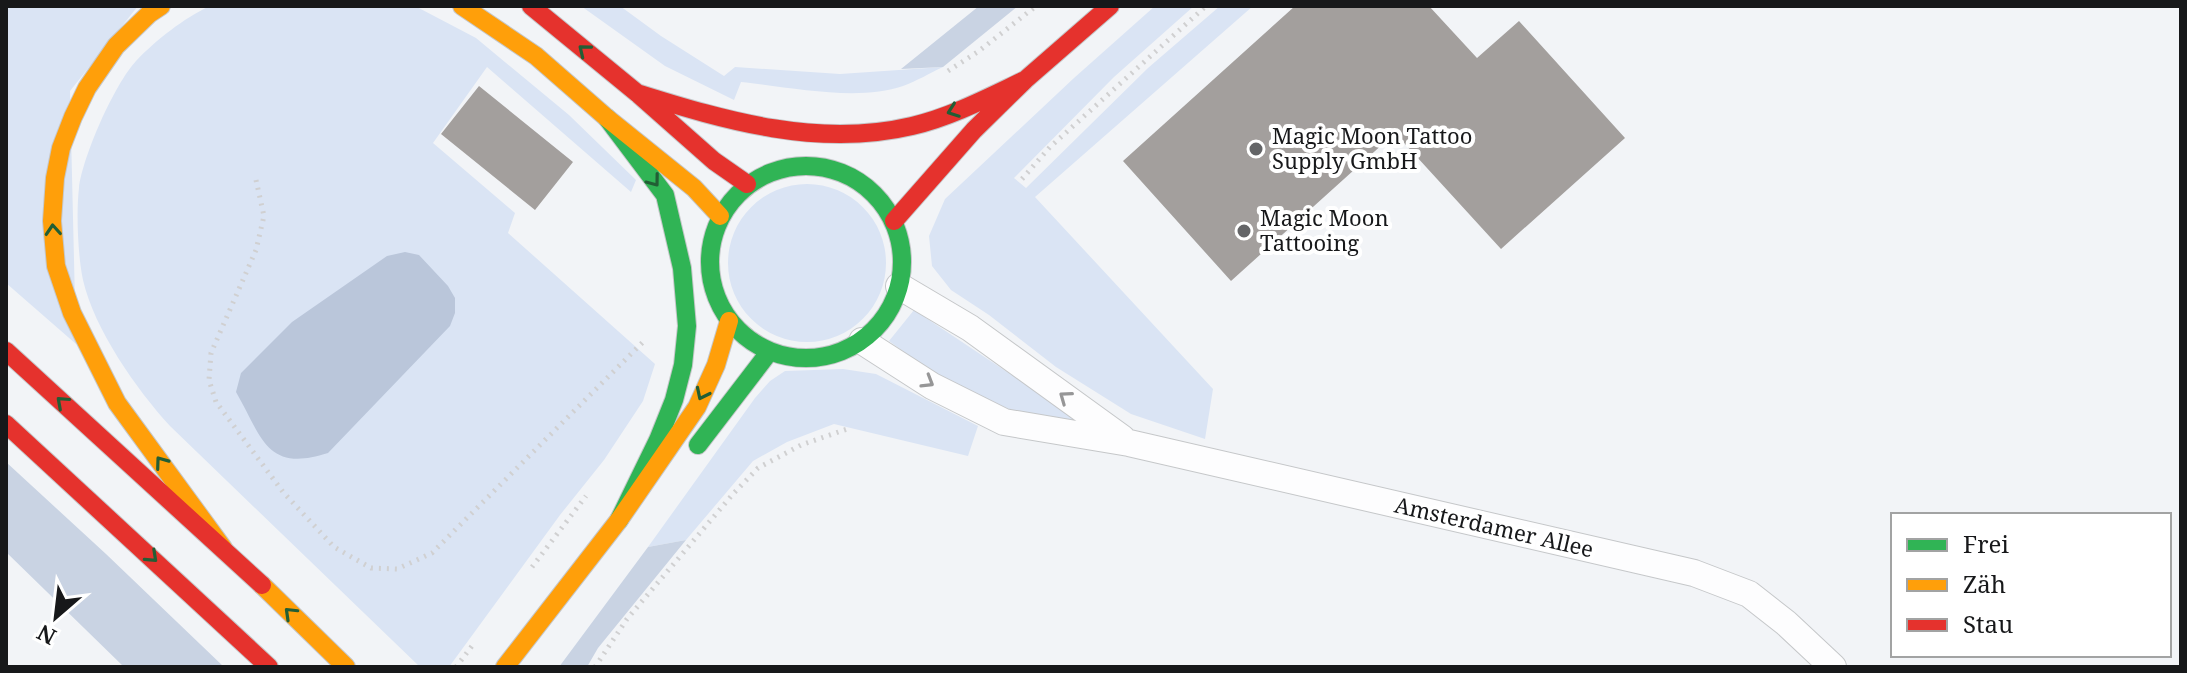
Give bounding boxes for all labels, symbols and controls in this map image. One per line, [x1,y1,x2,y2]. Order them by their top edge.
one-way arrow [579,45,593,60]
one-way arrow [947,101,961,117]
place label: Magic Moon Tattoo Supply GmbH [1272,120,1472,175]
marker: Magic Moon Tattoo Supply GmbH [1247,140,1265,158]
one-way arrow [644,172,658,187]
place label: Magic Moon Tattooing [1260,202,1389,257]
marker: Magic Moon Tattooing [1235,222,1253,240]
one-way arrow [45,223,62,236]
one-way arrow [919,373,934,388]
one-way arrow [696,386,712,401]
one-way arrow [1060,392,1074,407]
one-way arrow [56,397,71,411]
one-way arrow [156,457,170,471]
street label: Amsterdamer Allee [1392,489,1597,564]
legend [1891,513,2171,657]
text: Frei [1963,527,2009,560]
one-way arrow [143,547,157,562]
text: Zäh [1963,567,2006,600]
north arrow [16,577,96,657]
one-way arrow [285,607,299,622]
text: Stau [1963,607,2013,640]
text: N [31,618,61,653]

